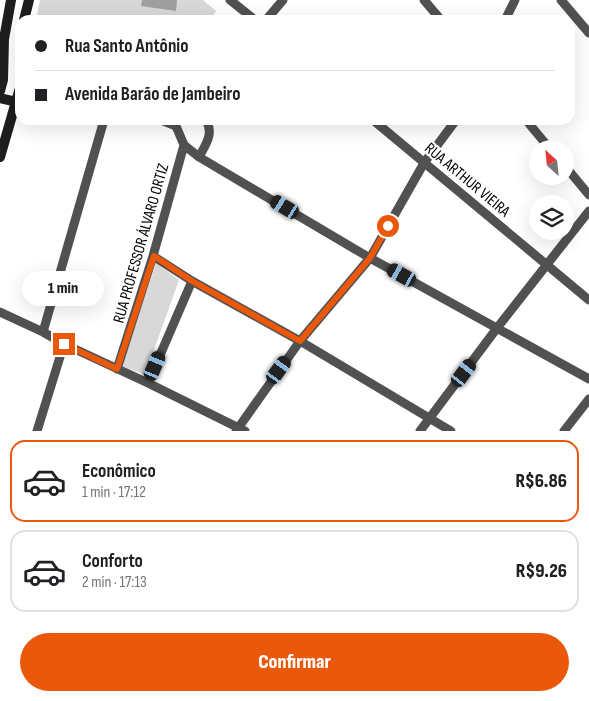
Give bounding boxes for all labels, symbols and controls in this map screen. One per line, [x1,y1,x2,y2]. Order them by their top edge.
text: Rua Santo Antônio [65,35,188,58]
text: Avenida Barão de Jambeiro [65,83,241,106]
street label: RUA ARTHUR VIEIRA [421,139,514,221]
north arrow [529,140,574,185]
map controls [529,140,574,240]
street label: RUA PROFESSOR ÁLVARO ORTIZ [110,161,173,325]
car [268,193,301,221]
button: layers [529,195,574,240]
route start [377,215,399,237]
car [385,261,418,289]
callout: 1 min [23,272,105,306]
text: 1 min [48,279,78,298]
route end [53,333,75,355]
car [142,349,167,383]
car [264,353,293,387]
car [448,357,479,389]
icon: car [22,459,67,504]
text: Econômico [82,460,156,483]
text: R$6.86 [515,470,567,493]
text: 1 min · 17:12 [82,483,146,502]
icon: car [22,549,67,594]
text: Conforto [82,550,143,573]
text: R$9.26 [516,560,567,583]
text: 2 min · 17:13 [82,573,147,592]
button: Confirmar [20,633,569,691]

